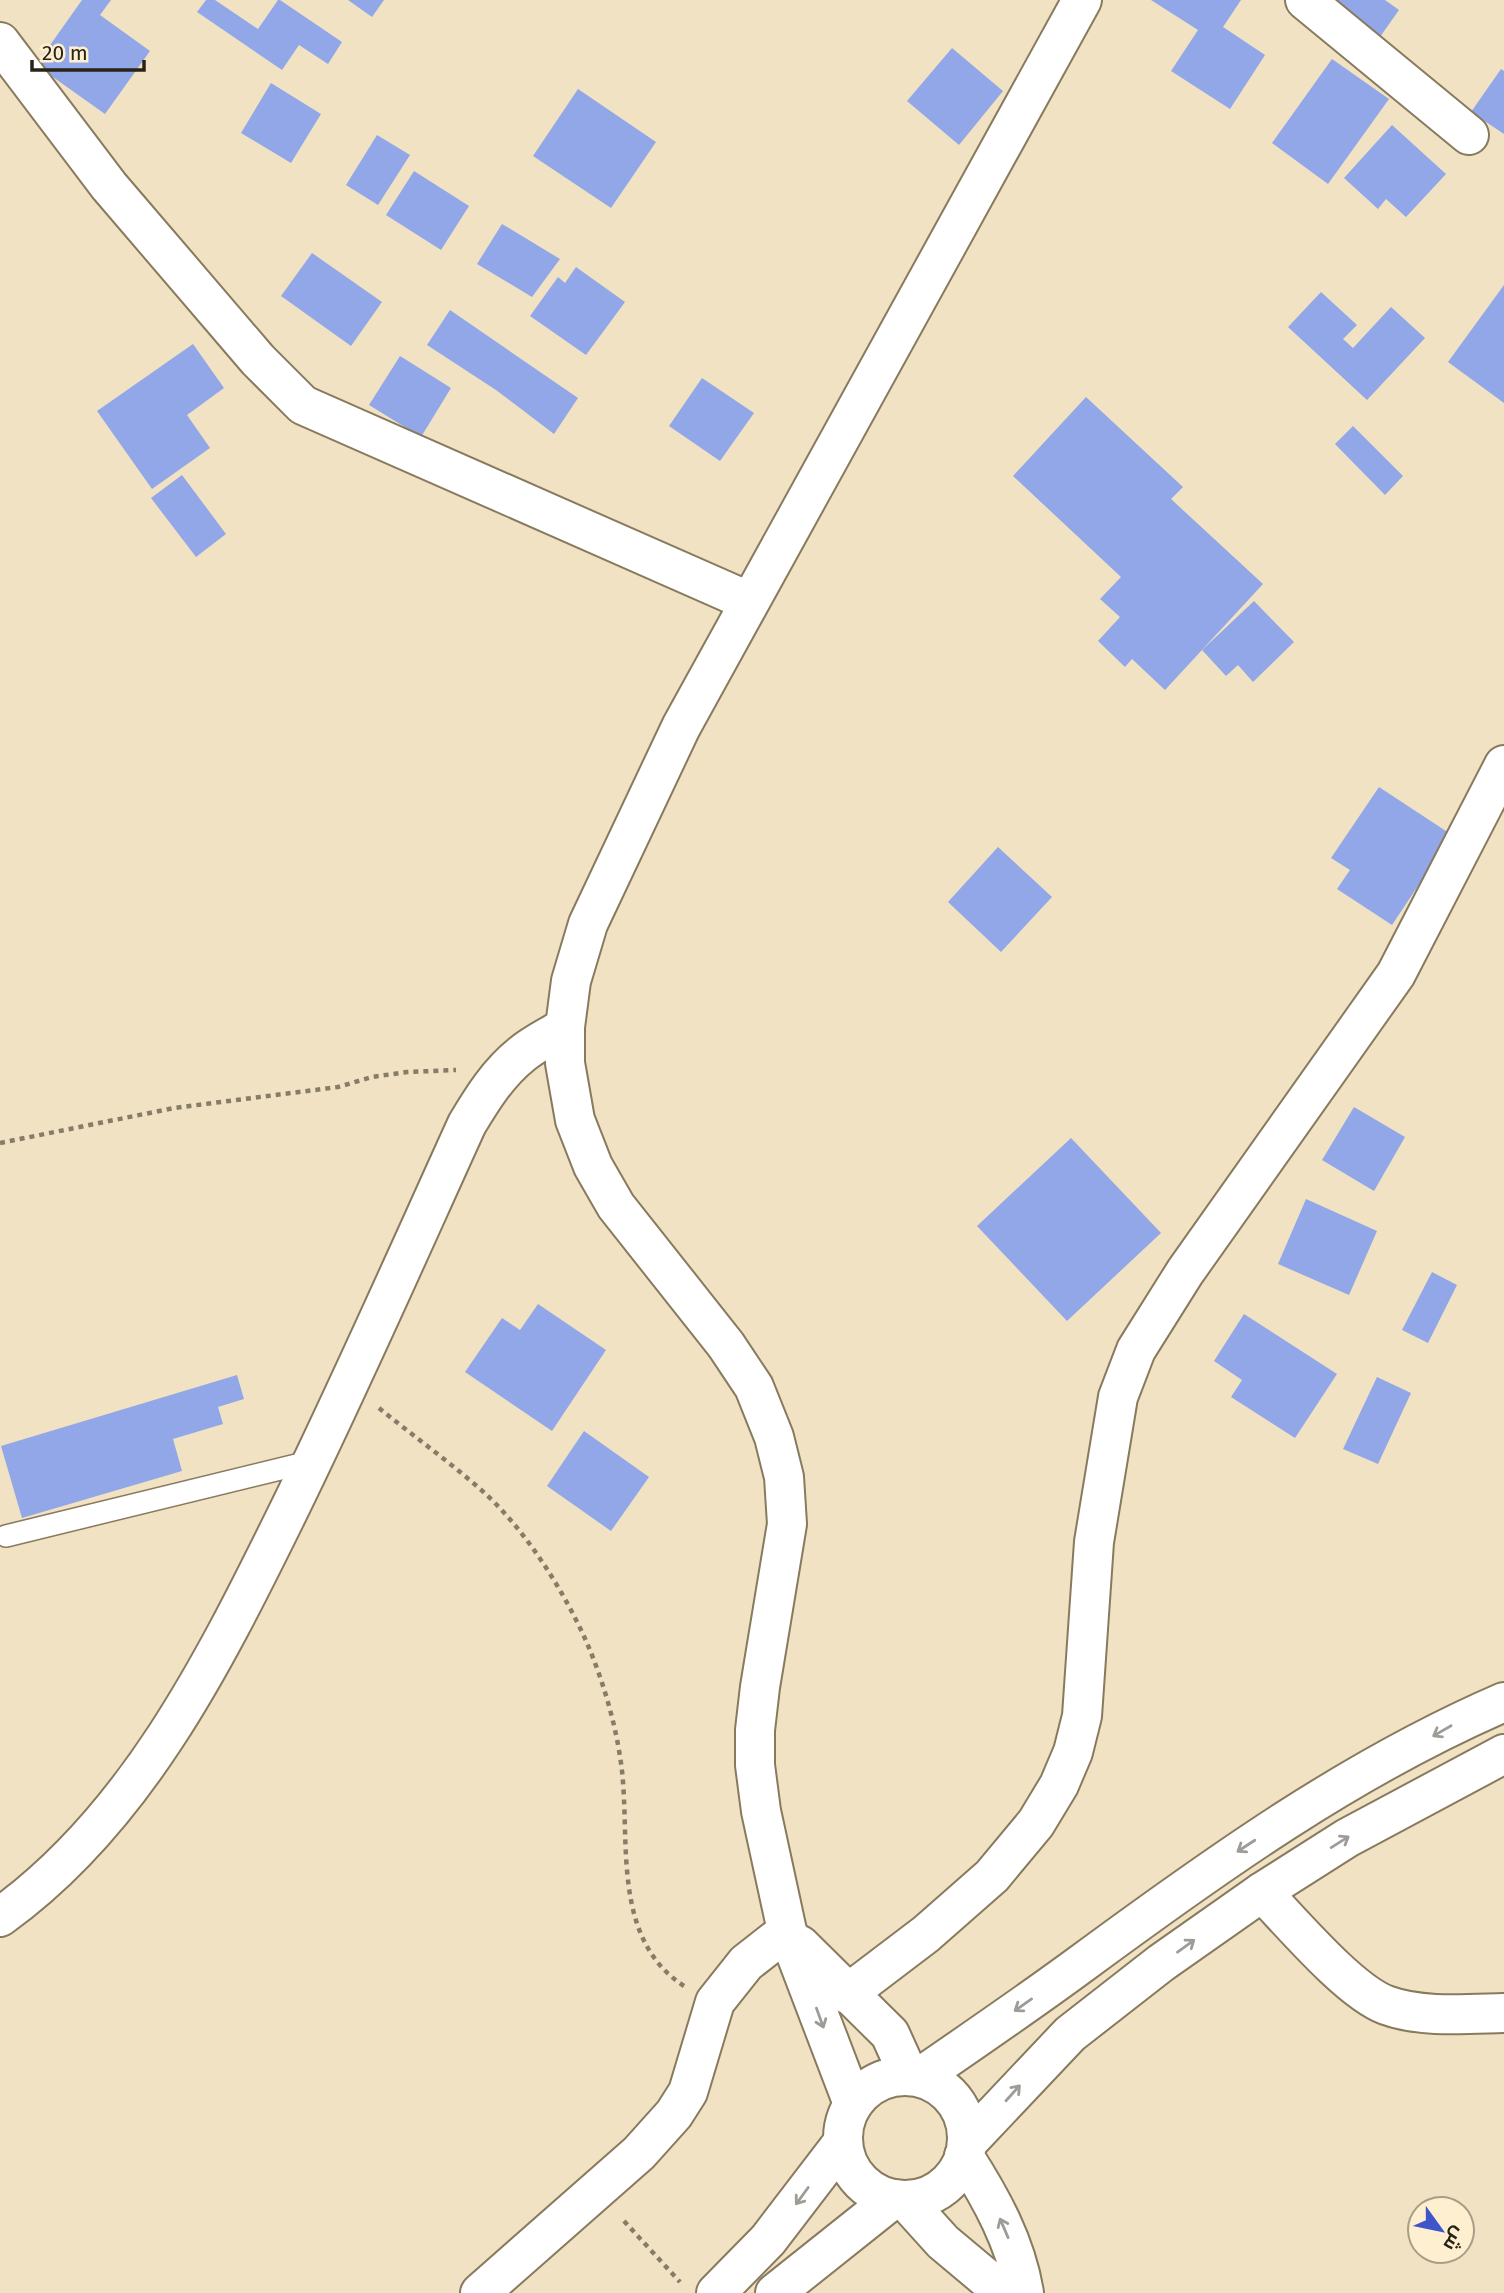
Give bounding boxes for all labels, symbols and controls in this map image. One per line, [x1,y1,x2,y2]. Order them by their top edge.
scale bar [32,28,144,72]
text: 20 m [42,40,88,66]
one-way arrow [1432,1725,1453,1738]
one-way arrow [1330,1835,1350,1849]
one-way arrow [1236,1839,1256,1853]
one-way arrow [1176,1938,1195,1953]
one-way arrow [1014,1998,1033,2012]
one-way arrow [815,2006,827,2028]
one-way arrow [1005,2085,1022,2102]
one-way arrow [795,2187,810,2206]
north arrow [1406,2195,1476,2265]
one-way arrow [997,2218,1010,2240]
text: ش [1439,2222,1471,2255]

